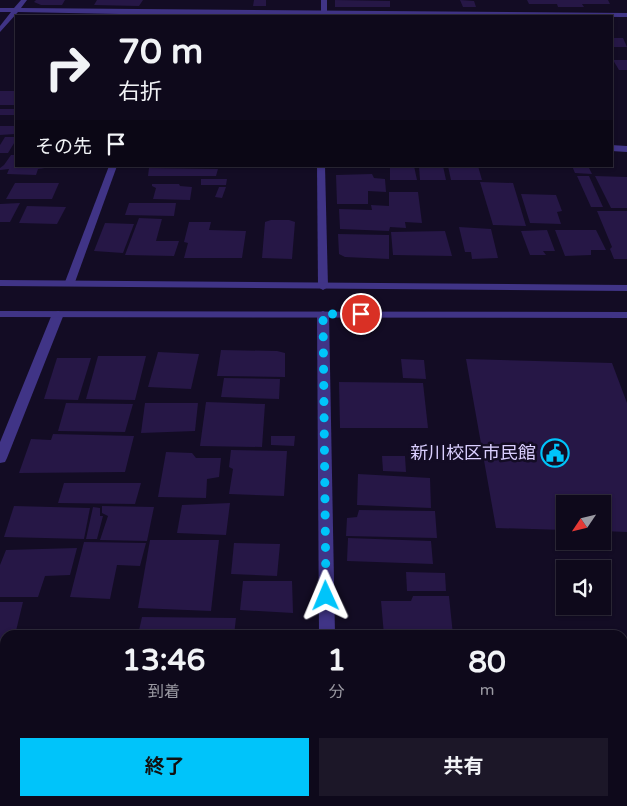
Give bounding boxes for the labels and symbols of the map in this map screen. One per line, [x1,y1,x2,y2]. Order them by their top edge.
pin [340,293,382,335]
public building icon: 新川校区市民館 [540,438,570,468]
place label: 新川校区市民館 [410,442,536,464]
north arrow [556,495,611,550]
position arrow [299,569,351,621]

